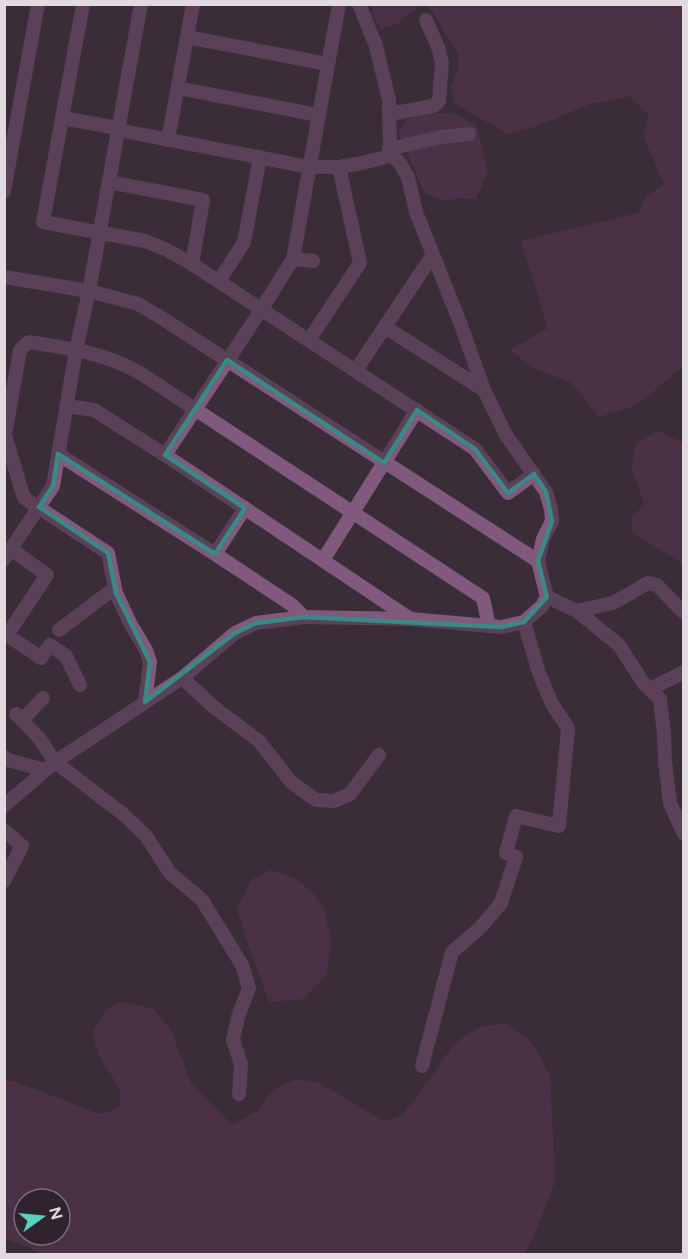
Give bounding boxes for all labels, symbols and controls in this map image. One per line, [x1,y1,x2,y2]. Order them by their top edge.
north arrow [12,1187,72,1247]
text: N [45,1205,67,1222]

